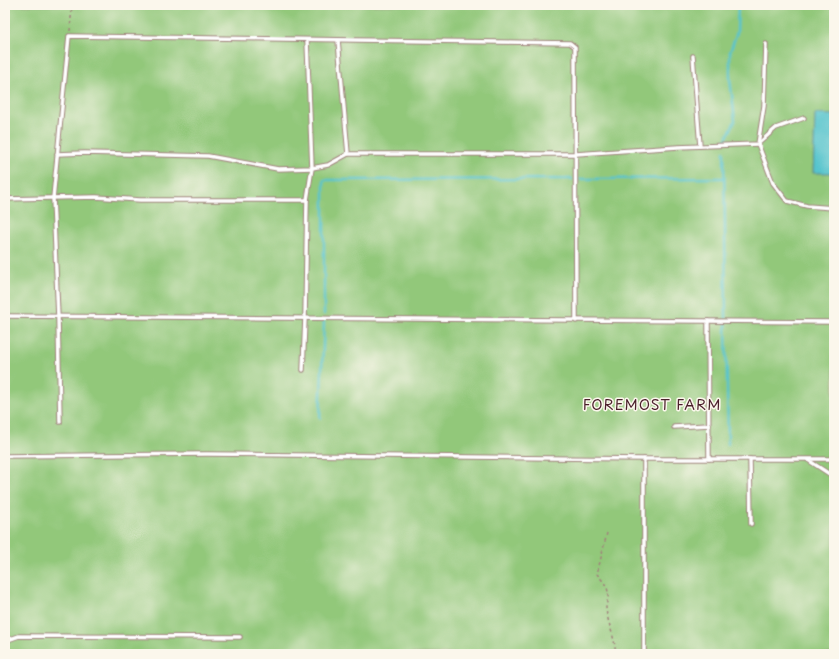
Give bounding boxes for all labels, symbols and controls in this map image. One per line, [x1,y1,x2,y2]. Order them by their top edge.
district label: FOREMOST FARM [583,394,721,415]

